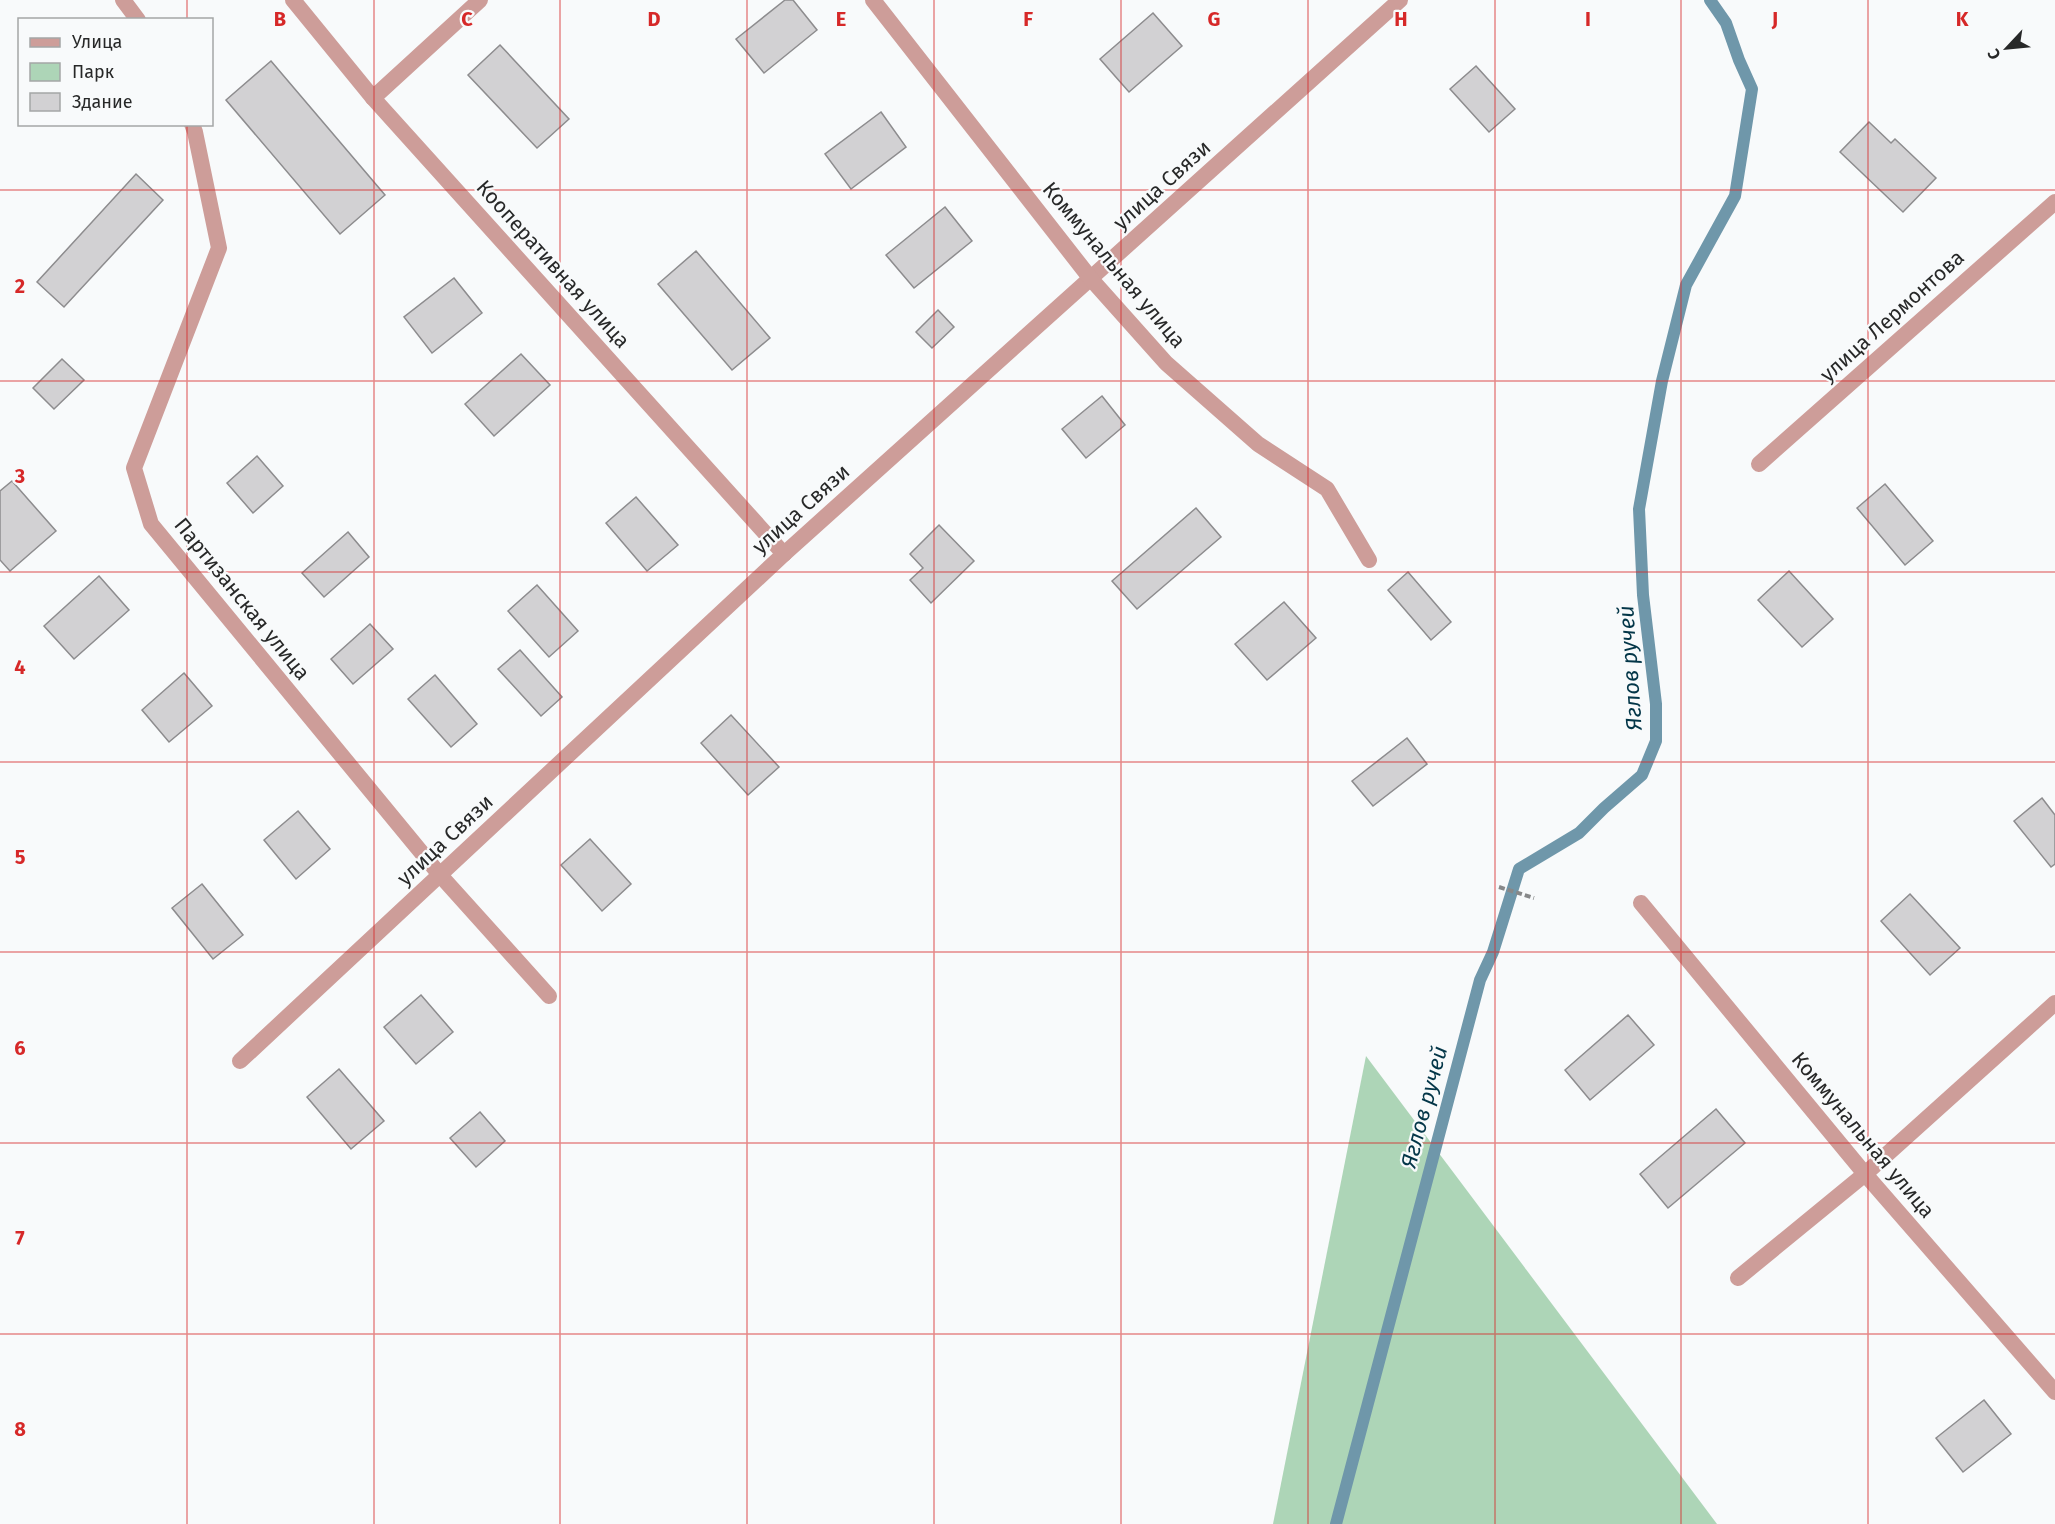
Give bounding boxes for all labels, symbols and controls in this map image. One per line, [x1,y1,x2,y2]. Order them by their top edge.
text: B [274,7,286,31]
text: C [461,7,473,31]
text: D [647,7,661,31]
text: E [836,7,846,31]
text: F [1023,7,1033,31]
text: G [1208,7,1220,31]
text: H [1394,7,1408,31]
text: I [1585,7,1591,31]
text: J [1771,7,1778,31]
text: K [1956,7,1969,31]
legend [18,18,213,126]
north arrow [1977,18,2037,78]
text: Улица [72,31,122,53]
text: С [1983,45,2005,63]
text: Парк [72,61,115,83]
text: Здание [72,91,133,113]
street label: улица Связи [1108,135,1216,235]
street label: Кооперативная улица [471,175,635,353]
street label: Коммунальная улица [1037,177,1191,353]
street label: улица Лермонтова [1815,244,1969,388]
text: 2 [15,274,25,298]
street label: улица Связи [747,459,855,559]
text: 3 [14,464,25,488]
street label: Партизанская улица [168,513,316,685]
water label: Яглов ручей [1612,604,1648,733]
text: 4 [14,655,26,679]
street label: улица Связи [392,789,498,891]
text: 5 [15,845,26,869]
text: 6 [14,1036,26,1060]
water label: Яглов ручей [1394,1043,1453,1172]
street label: Коммунальная улица [1786,1047,1940,1223]
text: 7 [15,1226,25,1250]
text: 8 [14,1417,26,1441]

